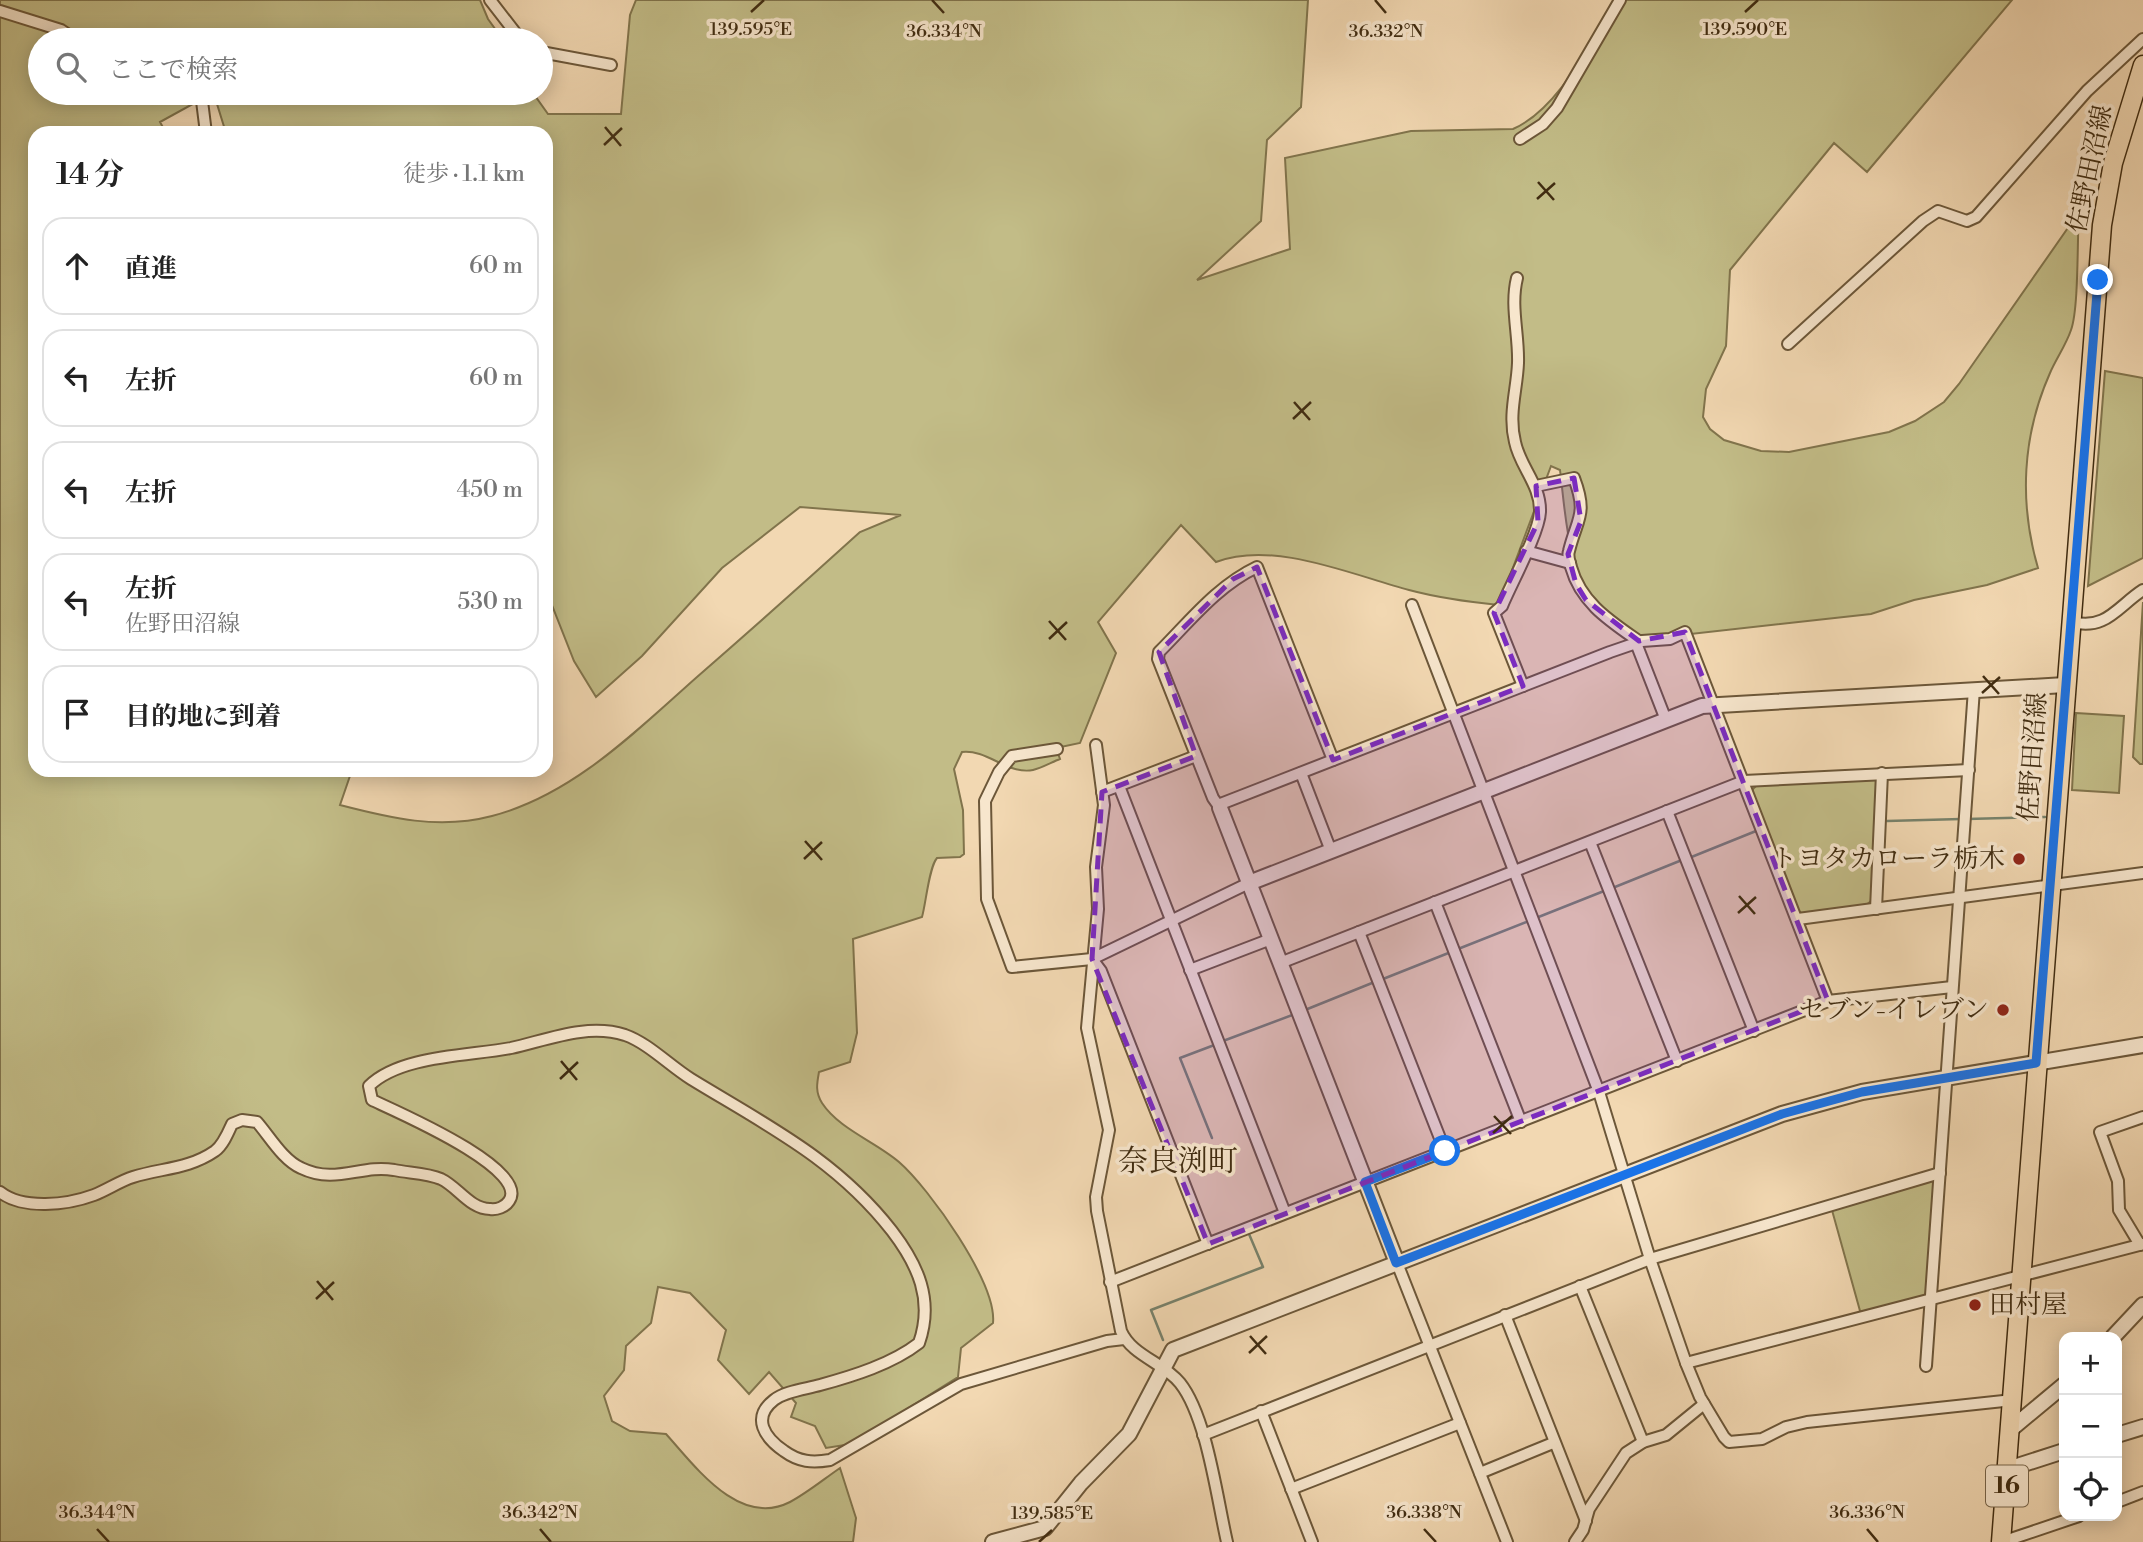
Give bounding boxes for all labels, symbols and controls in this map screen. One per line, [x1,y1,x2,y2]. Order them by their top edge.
text: 139.595°E [710,18,792,41]
text: 139.590°E [1703,18,1787,41]
text: 36.334°N [906,20,982,43]
text: 36.332°N [1349,20,1424,43]
search box [28,28,553,105]
icon: search [52,48,90,86]
text: ここで検索 [108,54,238,86]
street label: 佐野田沼線 [2061,102,2119,236]
text: 14 分 [56,156,124,194]
text: 徒歩 · 1.1 km [403,160,525,188]
icon: ahead [58,247,96,285]
text: 60 m [469,252,523,280]
text: 直進 [125,253,177,285]
route end [2082,264,2113,295]
icon: left [58,359,96,397]
text: 60 m [469,364,523,392]
text: 左折 [125,365,177,397]
icon: left [58,471,96,509]
text: 450 m [457,476,523,504]
text: 左折 [125,477,177,509]
text: 左折 [125,573,177,605]
icon: left [58,583,96,621]
text: 530 m [457,588,523,616]
text: 佐野田沼線 [125,610,240,638]
street label: 佐野田沼線 [2013,691,2053,823]
icon: arrive [58,695,96,733]
text: 目的地に到着 [125,701,281,733]
place label: トヨタカローラ栃木 [1771,843,2005,875]
marker: トヨタカローラ栃木 [2011,851,2027,867]
place label: セブン-イレブン [1799,994,1989,1026]
marker: セブン-イレブン [1995,1002,2011,1018]
route start [1429,1135,1460,1166]
district label: 奈良渕町 [1118,1143,1238,1181]
place label: 田村屋 [1989,1289,2067,1321]
marker: 田村屋 [1967,1297,1983,1313]
map controls [2059,1332,2122,1521]
button: + [2059,1332,2122,1395]
button: − [2059,1395,2122,1458]
button: locate [2059,1458,2122,1521]
road number: 16 [1986,1466,2028,1506]
text: 36.344°N [59,1501,136,1524]
text: 36.342°N [502,1501,579,1524]
text: 36.338°N [1386,1501,1462,1524]
text: 36.336°N [1829,1501,1905,1524]
text: 139.585°E [1011,1502,1093,1525]

